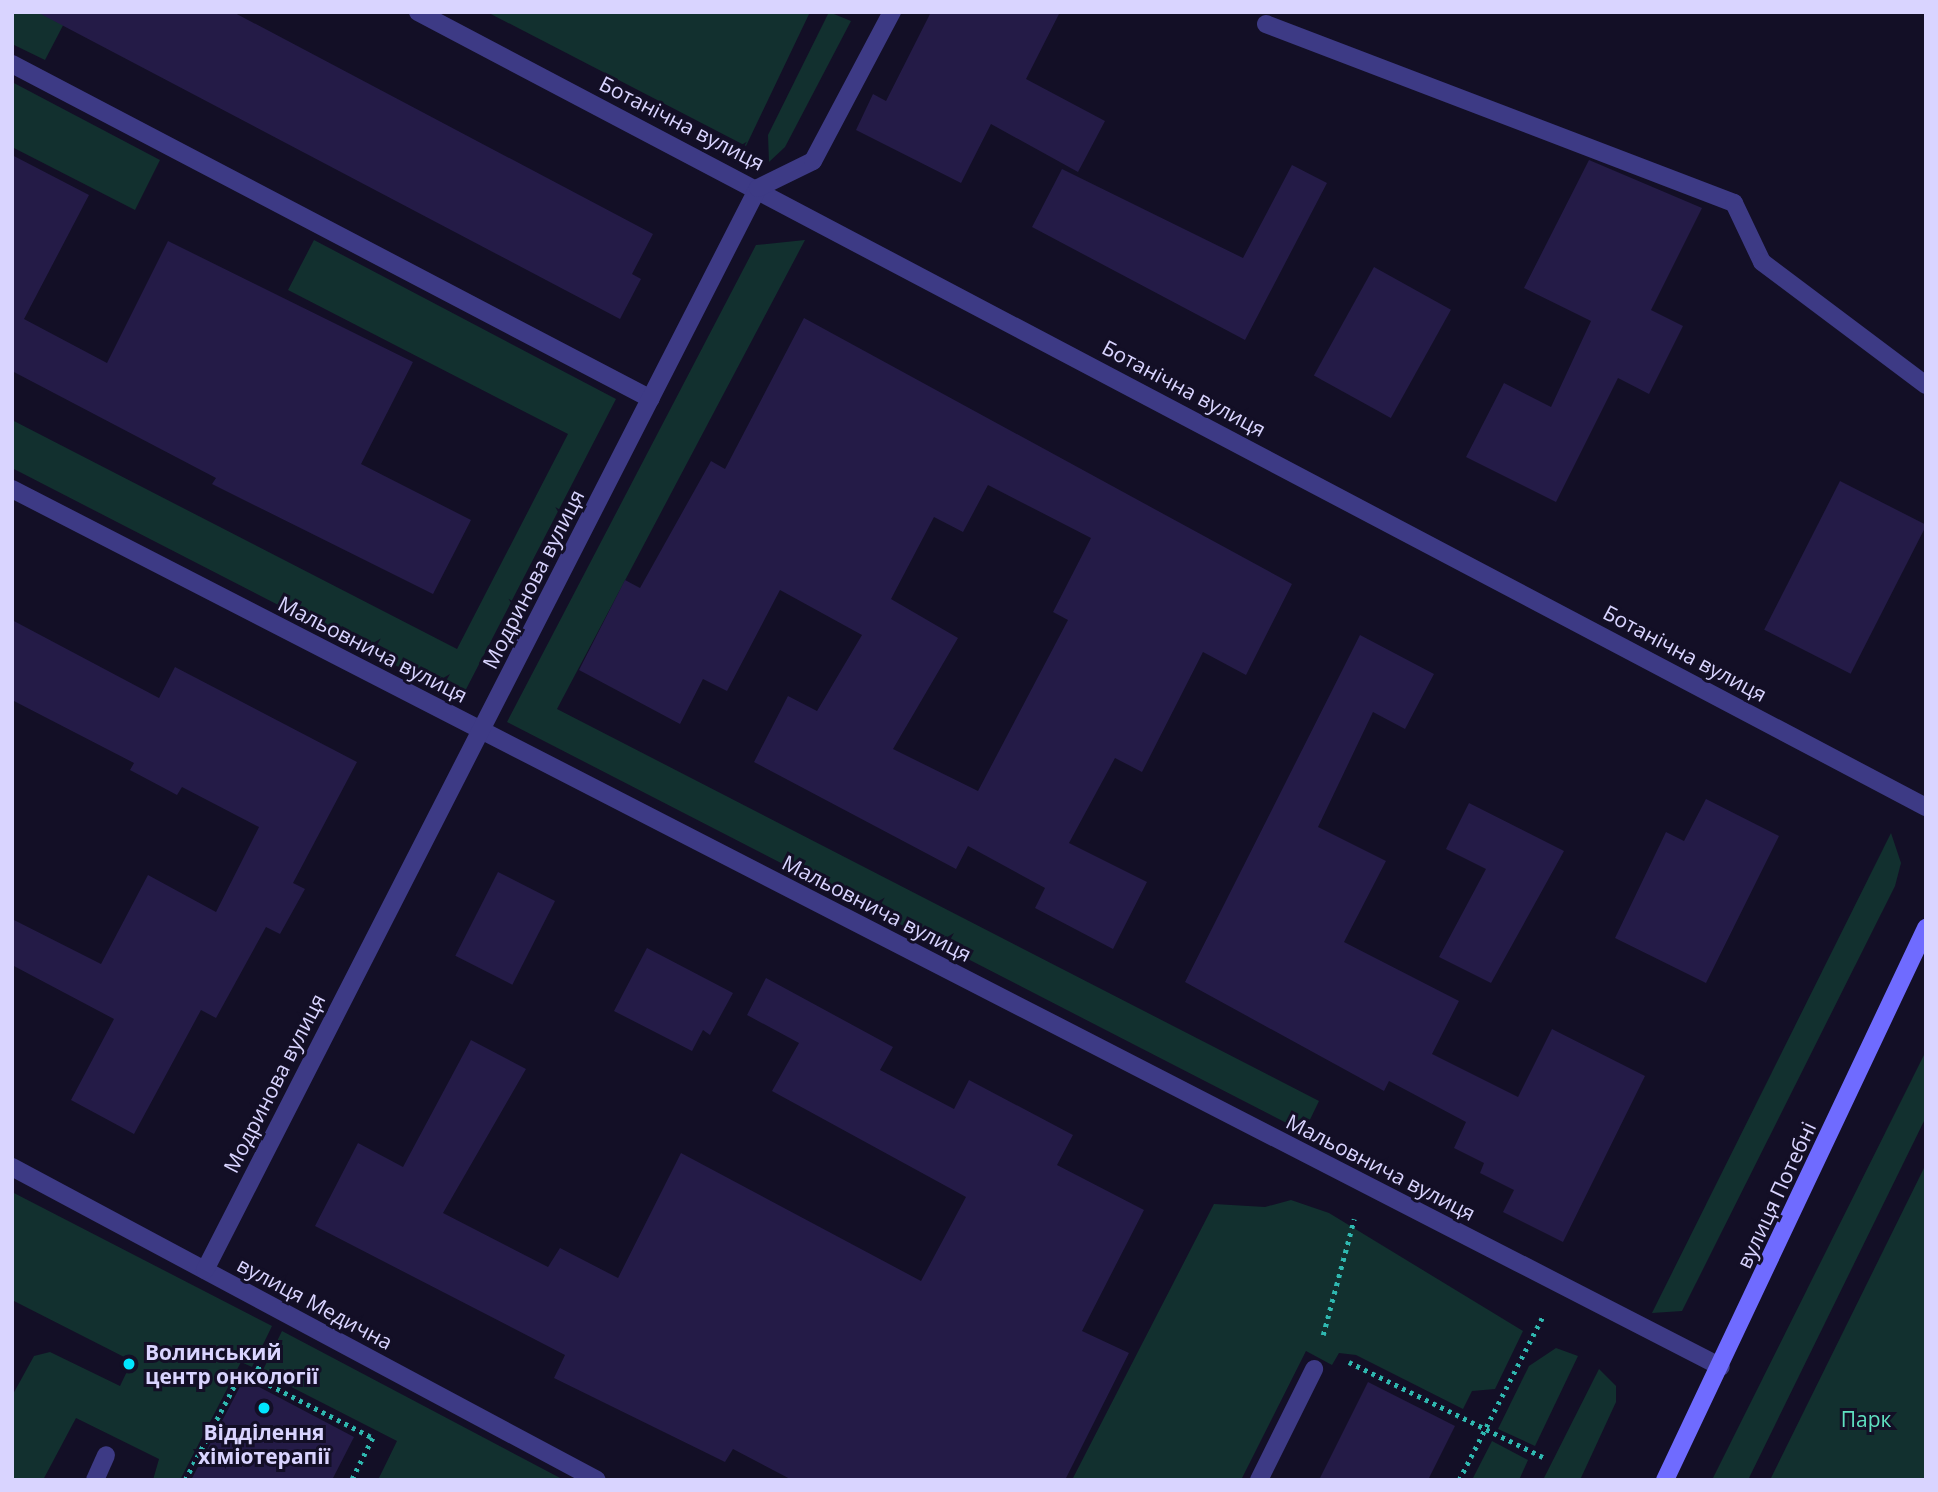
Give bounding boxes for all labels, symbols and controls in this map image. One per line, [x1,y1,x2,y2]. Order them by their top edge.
street label: Ботанічна вулиця [595,71,769,175]
street label: Ботанічна вулиця [1098,334,1270,442]
street label: Модринова вулиця [477,485,589,673]
street label: Мальовнича вулиця [274,590,472,708]
street label: Ботанічна вулиця [1599,599,1771,707]
street label: Мальовнича вулиця [778,849,976,967]
street label: Модринова вулиця [218,989,330,1177]
street label: Мальовнича вулиця [1282,1108,1480,1226]
street label: вулиця Потебні [1731,1118,1821,1272]
street label: вулиця Медична [233,1252,397,1354]
place label: Волинський центр онкології [145,1339,318,1389]
marker: Волинський центр онкології [119,1354,139,1374]
marker: Відділення хіміотерапії [256,1400,272,1416]
park label: Парк [1841,1406,1891,1432]
place label: Відділення хіміотерапії [198,1419,330,1469]

